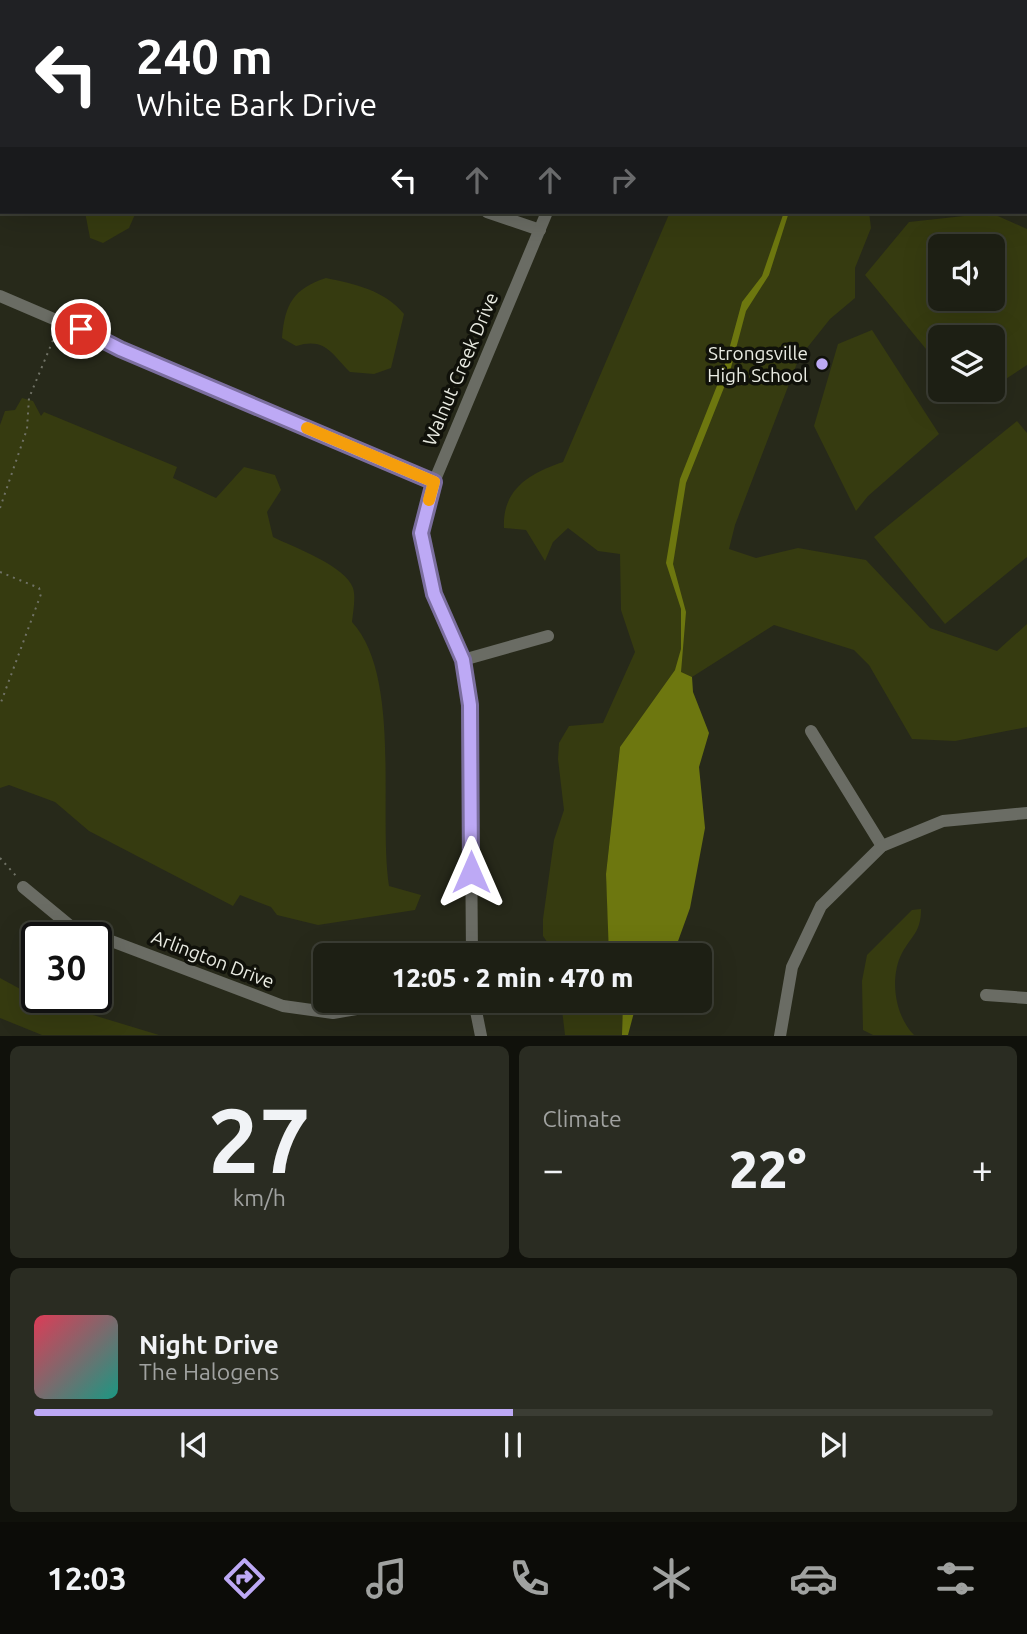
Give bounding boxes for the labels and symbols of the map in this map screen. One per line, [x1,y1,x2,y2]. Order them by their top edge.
street label: Walnut Creek Drive [418,289,502,449]
pin [51,299,111,359]
place label: Strongsville High School [707,342,808,386]
marker: Strongsville High School [814,356,830,372]
position arrow [434,835,508,909]
speed limit sign: 30 [21,922,112,1013]
street label: Arlington Drive [149,926,277,992]

